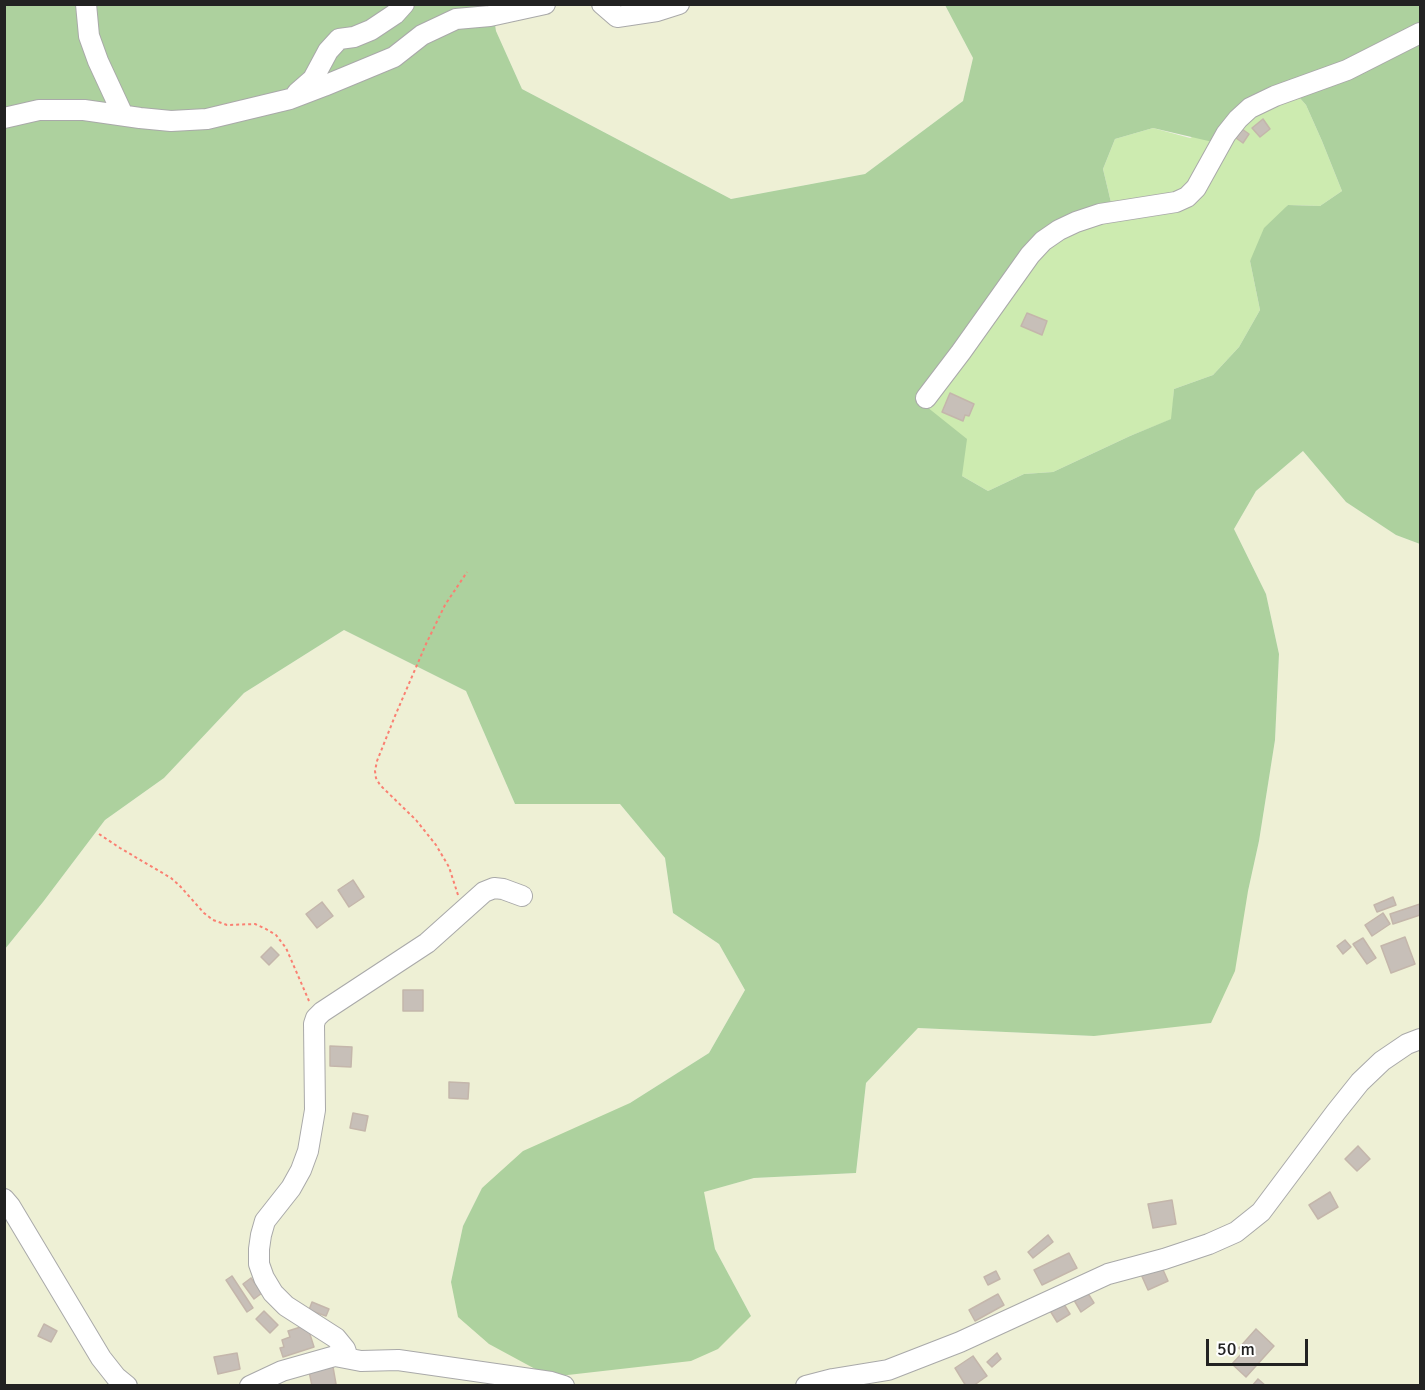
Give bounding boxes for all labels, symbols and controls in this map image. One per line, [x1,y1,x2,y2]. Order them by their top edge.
scale bar [1209,1327,1311,1365]
text: 50 m [1217,1338,1255,1360]

